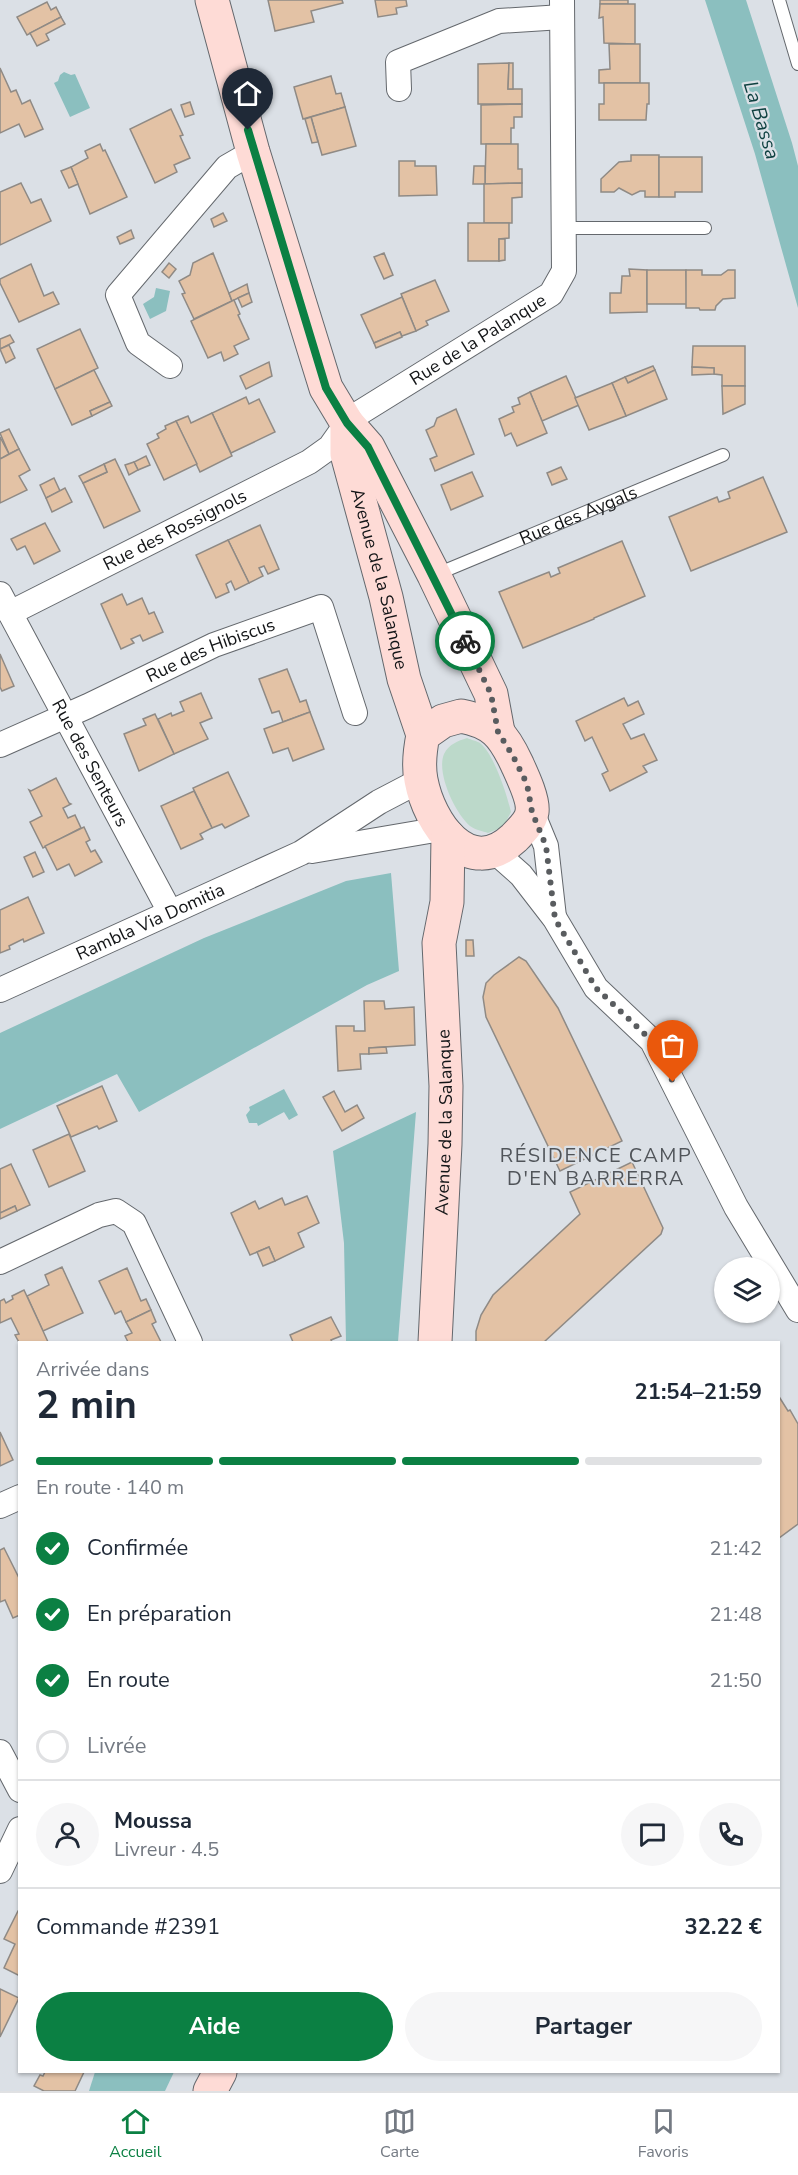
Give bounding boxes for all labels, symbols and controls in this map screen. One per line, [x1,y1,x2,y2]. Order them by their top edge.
pin [222,68,273,130]
icon: home [231,77,264,110]
water label: La Bassa [737,78,786,163]
street label: Rue de la Palanque [405,288,551,391]
street label: Rue des Aygals [516,480,641,550]
street label: Rue des Rossignols [99,484,251,576]
street label: Avenue de la Salanque [345,486,414,672]
courier [435,611,495,671]
street label: Rue des Hibiscus [142,612,278,688]
icon: bike [449,625,482,658]
street label: Rue des Senteurs [46,695,134,831]
street label: Rambla Via Domitia [72,877,228,966]
pin [647,1020,698,1082]
street label: Avenue de la Salanque [429,1029,458,1216]
icon: bag [656,1029,689,1062]
district label: RÉSIDENCE CAMP D'EN BARRERRA [500,1142,692,1192]
map controls [714,1257,780,1323]
button: layers [714,1257,780,1323]
text: Arrivée dans [36,1356,149,1383]
text: 21:54–21:59 [634,1377,762,1407]
text: 2 min [36,1379,137,1432]
text: En route · 140 m [36,1474,184,1501]
icon: check [36,1532,69,1565]
text: Confirmée [87,1533,188,1563]
text: 21:42 [709,1535,762,1562]
icon: check [36,1598,69,1631]
text: En préparation [87,1599,232,1629]
text: 21:48 [709,1601,762,1628]
icon: check [36,1664,69,1697]
text: En route [87,1665,170,1695]
text: 21:50 [709,1667,762,1694]
text: Livrée [87,1731,147,1761]
button: person [36,1803,99,1866]
button: chat [621,1803,684,1866]
button: phone [699,1803,762,1866]
text: Moussa [114,1806,192,1836]
text: Livreur · 4.5 [114,1836,219,1863]
text: Commande #2391 [36,1912,220,1942]
text: 32.22 € [685,1912,762,1942]
button: Aide [36,1992,393,2061]
button: Partager [405,1992,762,2061]
tab: Accueil [109,2105,161,2163]
tab: Carte [380,2105,419,2163]
tab: Favoris [638,2105,689,2163]

